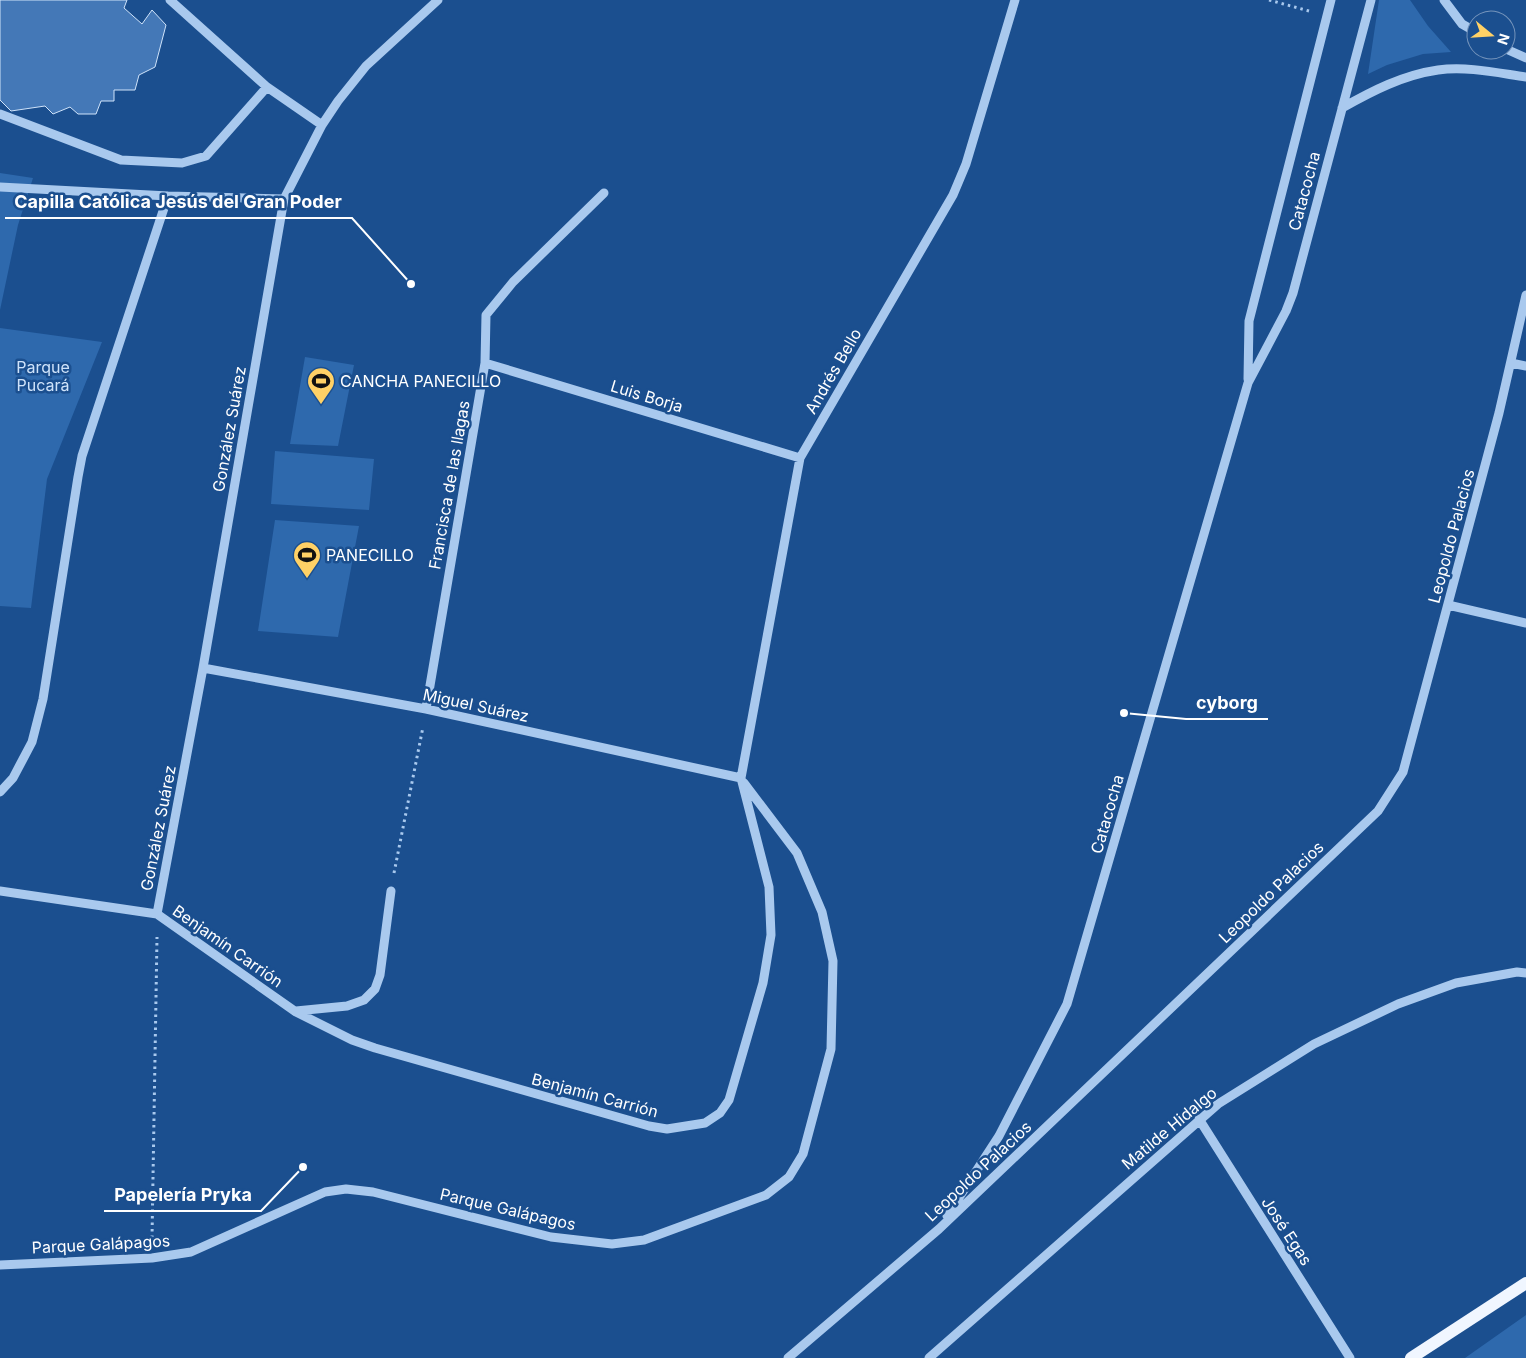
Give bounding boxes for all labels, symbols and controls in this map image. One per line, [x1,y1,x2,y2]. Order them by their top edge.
north arrow [1466,10,1516,60]
text: N [1494,31,1514,47]
street label: Catacocha [1284,149,1324,233]
callout: Capilla Católica Jesús del Gran Poder [5,185,352,218]
text: Capilla Católica Jesús del Gran Poder [14,191,342,212]
street label: Andrés Bello [800,325,866,417]
park label: Parque Pucará [16,357,70,395]
street label: González Suárez [208,364,250,494]
sports icon: CANCHA PANECILLO [306,366,336,405]
place label: CANCHA PANECILLO [340,371,501,391]
street label: Luis Borja [608,376,686,416]
street label: Francisca de las llagas [424,399,474,571]
street label: Leopoldo Palacios [1423,467,1479,605]
sports icon: PANECILLO [292,540,322,579]
place label: PANECILLO [326,545,414,565]
street label: Miguel Suárez [421,684,531,726]
callout: cyborg [1186,686,1268,719]
text: cyborg [1196,692,1258,713]
street label: González Suárez [136,764,180,892]
street label: Catacocha [1086,772,1128,856]
street label: Leopoldo Palacios [1214,837,1328,947]
street label: Benjamín Carrión [169,900,287,992]
street label: Benjamín Carrión [530,1069,660,1121]
street label: Matilde Hidalgo [1117,1082,1221,1174]
street label: Leopoldo Palacios [921,1117,1035,1225]
callout: Papelería Pryka [104,1178,261,1211]
text: Papelería Pryka [114,1184,252,1205]
street label: Parque Galápagos [438,1184,578,1234]
street label: José Egas [1257,1193,1317,1269]
street label: Parque Galápagos [31,1230,171,1258]

